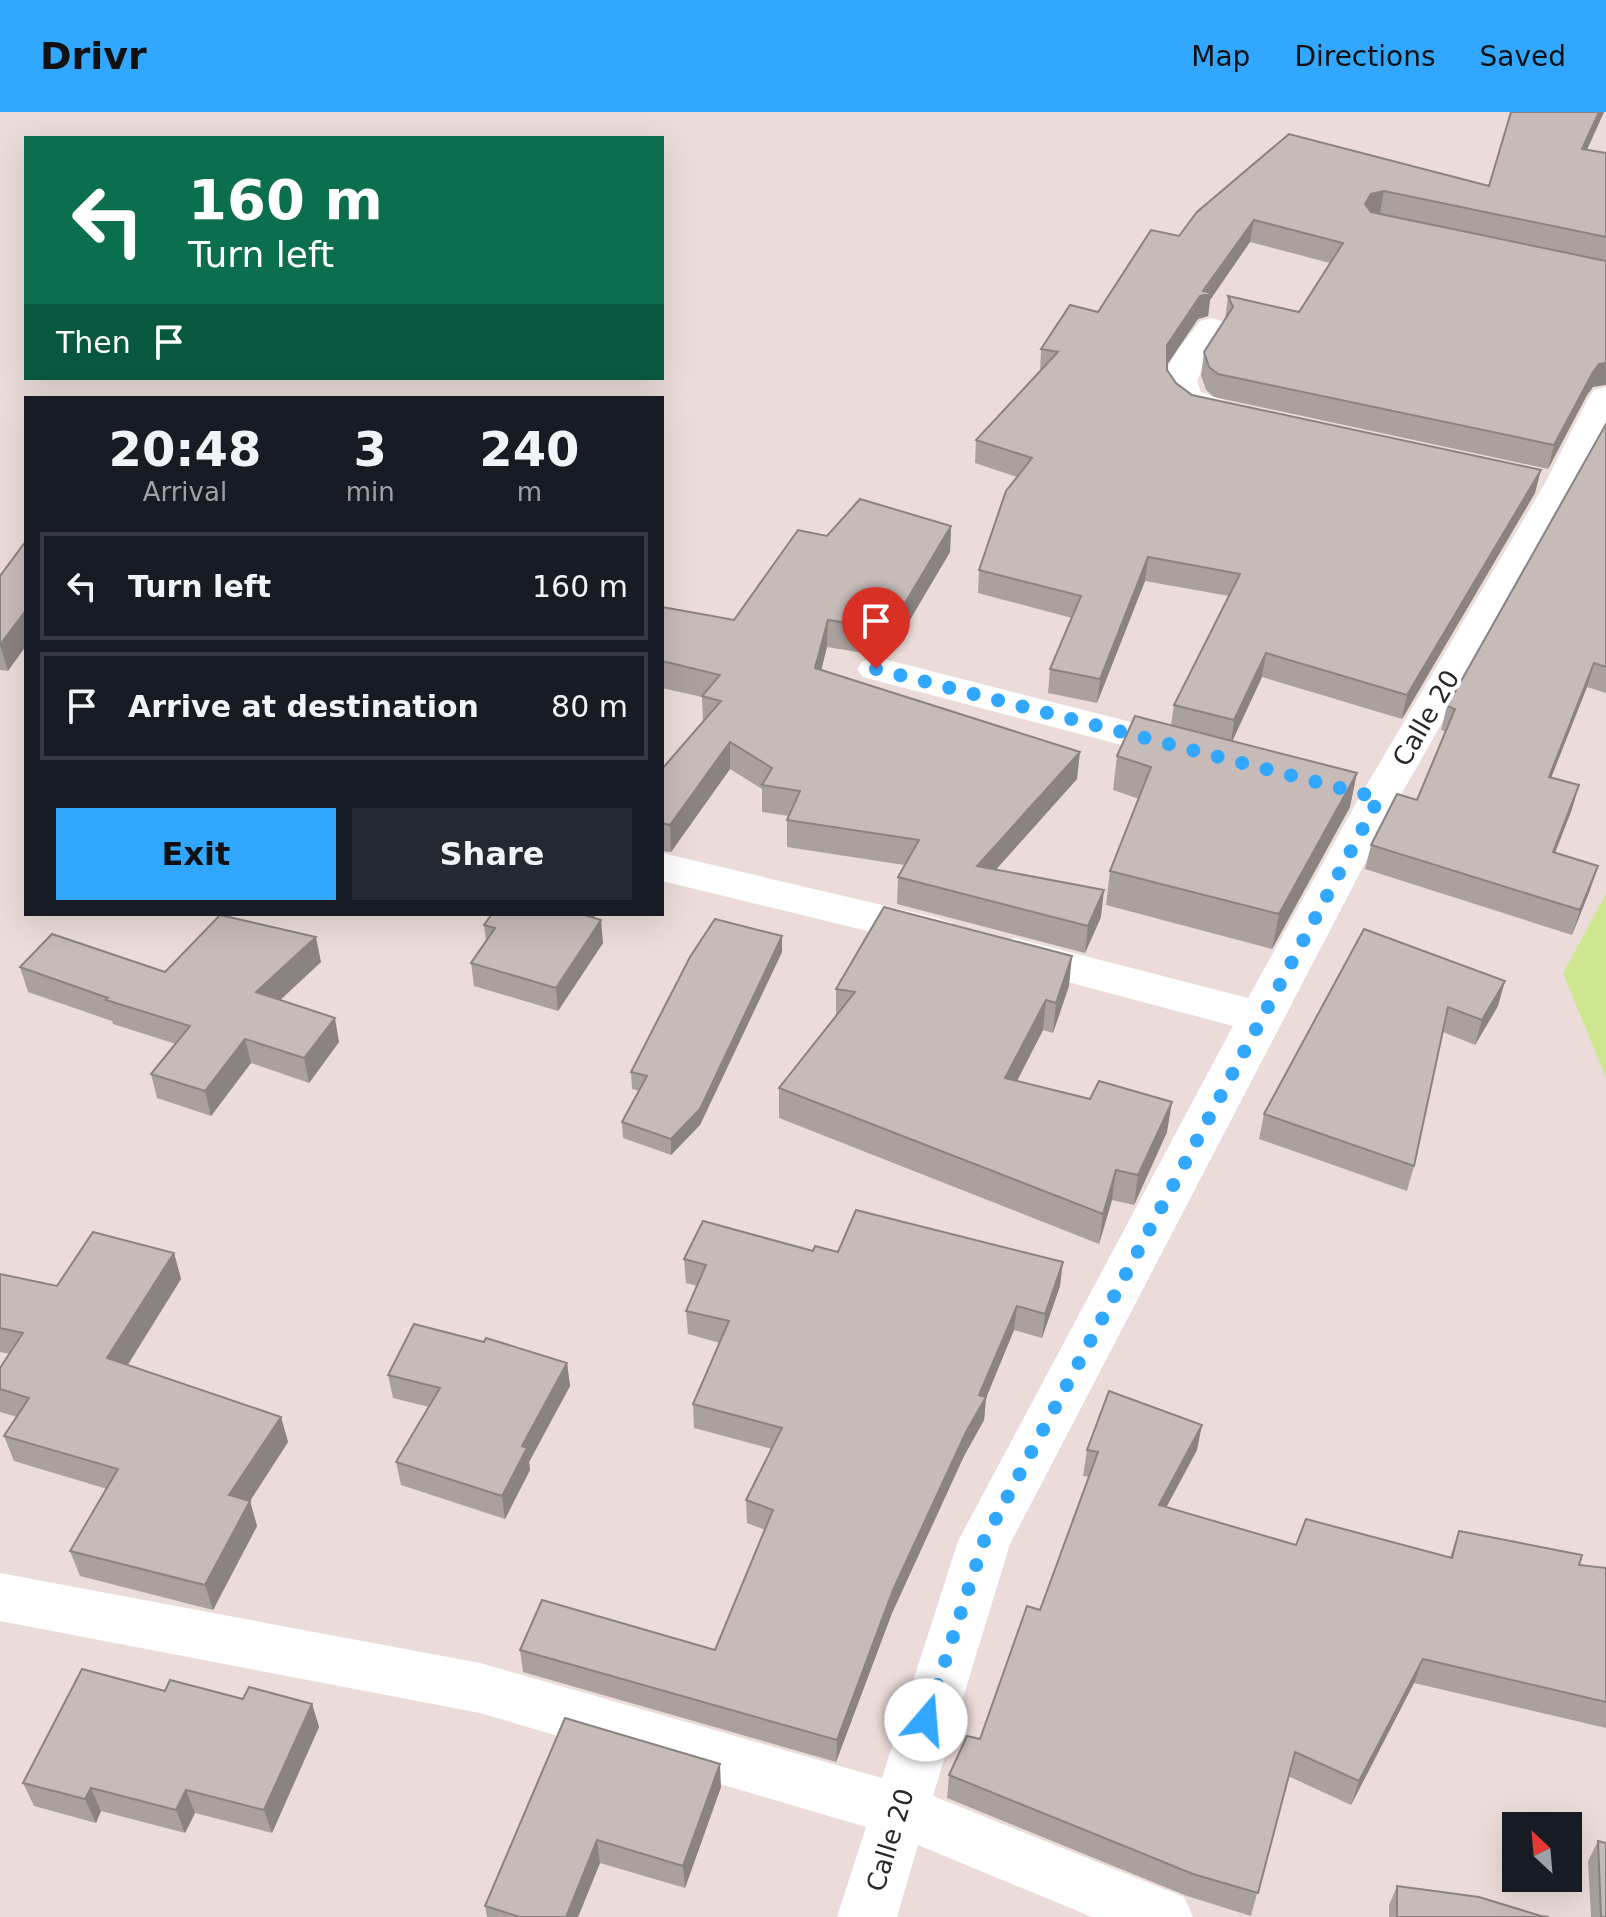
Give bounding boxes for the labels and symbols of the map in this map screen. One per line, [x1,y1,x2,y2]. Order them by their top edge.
pin [842,587,910,669]
street label: Calle 20 [1387,665,1465,771]
position arrow [884,1678,968,1762]
street label: Calle 20 [860,1785,920,1895]
north arrow [1502,1812,1582,1892]

